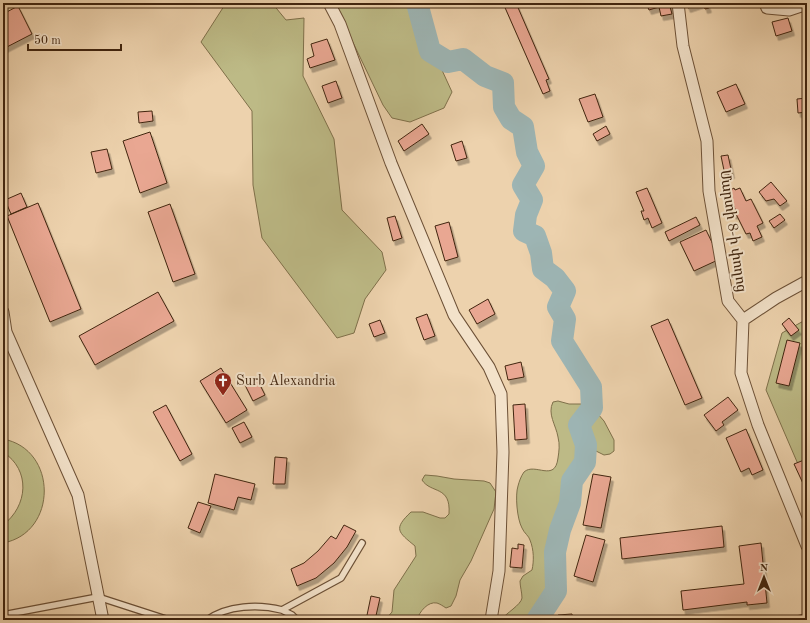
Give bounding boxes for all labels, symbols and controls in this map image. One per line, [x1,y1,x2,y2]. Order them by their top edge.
scale bar [28,26,121,52]
text: 50 m [34,34,61,47]
street label: Մարտի 8-ի փողոց [716,169,749,293]
church icon: Surb Alexandria [213,371,233,396]
place label: Surb Alexandria [236,374,335,388]
north arrow [744,557,784,597]
text: N [760,563,769,574]

